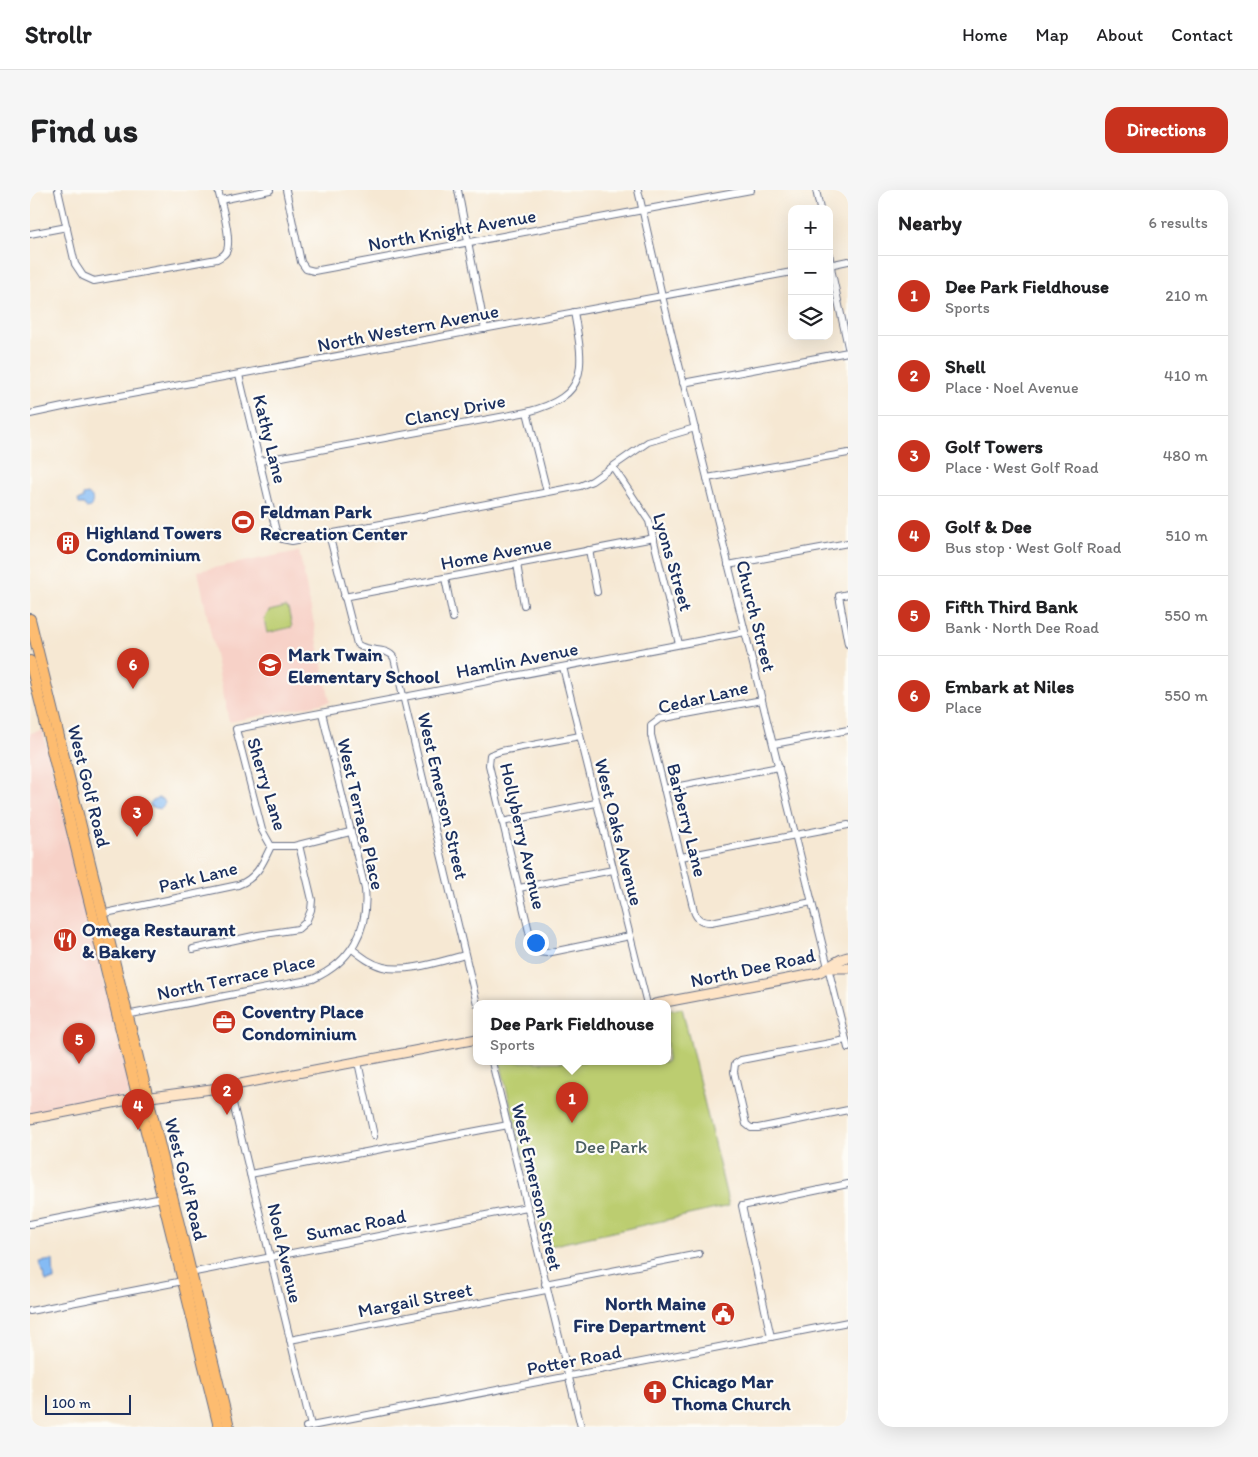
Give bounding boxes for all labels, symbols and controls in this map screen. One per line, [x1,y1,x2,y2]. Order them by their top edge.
text: Strollr [25,20,91,49]
text: Home [962,24,1008,46]
text: Map [1036,24,1069,46]
text: About [1097,24,1143,46]
text: Contact [1171,24,1233,46]
button: Directions [1105,107,1228,153]
text: Find us [30,109,138,151]
street label: North Knight Avenue [366,204,538,256]
map controls [788,205,833,340]
button: + [788,205,833,250]
text: Nearby [898,210,962,235]
text: 6 results [1148,213,1208,232]
button: − [788,250,833,295]
text: Dee Park Fieldhouse [945,275,1109,298]
text: 1 [910,286,918,305]
text: 210 m [1165,286,1208,305]
button: layers [788,295,833,340]
text: Sports [945,298,990,317]
street label: North Western Avenue [315,299,501,357]
text: Shell [945,355,986,378]
text: 2 [910,366,918,385]
text: 410 m [1164,366,1208,385]
text: Place · Noel Avenue [945,378,1079,397]
street label: Clancy Drive [403,389,507,431]
street label: Kathy Lane [248,392,292,486]
text: Golf Towers [945,435,1043,458]
text: 3 [910,446,918,465]
text: 480 m [1163,446,1208,465]
text: Place · West Golf Road [945,458,1099,477]
place label: Feldman Park Recreation Center [260,500,408,545]
sports icon: Feldman Park Recreation Center [230,509,256,535]
street label: Lyons Street [648,510,698,614]
text: Golf & Dee [945,515,1032,538]
place label: Highland Towers Condominium [86,521,222,566]
text: 4 [909,526,919,545]
text: 510 m [1165,526,1208,545]
building icon: Highland Towers Condominium [55,530,81,556]
street label: Home Avenue [439,531,553,575]
text: Bus stop · West Golf Road [945,538,1121,557]
street label: Church Street [731,558,781,674]
text: Fifth Third Bank [945,595,1078,618]
text: 5 [910,606,918,625]
text: 550 m [1164,606,1208,625]
text: Bank · North Dee Road [945,618,1099,637]
street label: Hamlin Avenue [454,637,580,683]
place label: Mark Twain Elementary School [288,643,440,688]
pin: 6 [117,648,149,689]
school or university icon: Mark Twain Elementary School [257,652,283,678]
street label: Cedar Lane [656,675,750,719]
text: Embark at Niles [945,675,1074,698]
text: 6 [910,686,918,705]
text: 550 m [1164,686,1208,705]
text: Place [945,698,982,717]
street label: West Emerson Street [413,710,473,882]
street label: West Golf Road [63,722,115,850]
street label: Sherry Lane [242,735,292,833]
street label: West Terrace Place [332,736,390,892]
street label: West Oaks Avenue [590,756,648,908]
street label: Hollyberry Avenue [495,760,551,912]
street label: Barberry Lane [662,761,712,879]
pin: 3 [121,796,153,837]
street label: Park Lane [156,856,240,898]
place label: Omega Restaurant & Bakery [82,918,236,963]
restaurant icon: Omega Restaurant & Bakery [52,927,78,953]
your location [523,930,549,956]
street label: North Dee Road [688,943,818,992]
street label: North Terrace Place [155,949,317,1005]
place label: Coventry Place Condominium [242,1000,364,1045]
popup [473,1000,671,1065]
office icon: Coventry Place Condominium [211,1009,237,1035]
text: Dee Park Fieldhouse [490,1012,654,1035]
pin: 5 [63,1023,95,1064]
text: Sports [490,1035,535,1054]
pin: 2 [211,1074,243,1115]
pin: 1 [556,1082,588,1123]
pin: 4 [122,1089,154,1130]
street label: West Emerson Street [507,1101,567,1273]
street label: West Golf Road [160,1115,212,1243]
park label: Dee Park [575,1135,648,1158]
street label: Noel Avenue [262,1201,308,1305]
street label: Sumac Road [304,1204,408,1246]
street label: Margail Street [356,1278,474,1322]
place label: North Maine Fire Department [573,1292,706,1337]
public building icon: North Maine Fire Department [710,1301,736,1327]
street label: Potter Road [525,1340,623,1380]
place label: Chicago Mar Thoma Church [671,1370,792,1415]
church icon: Chicago Mar Thoma Church [642,1379,668,1405]
scale bar [45,1392,131,1415]
text: 100 m [52,1395,91,1412]

